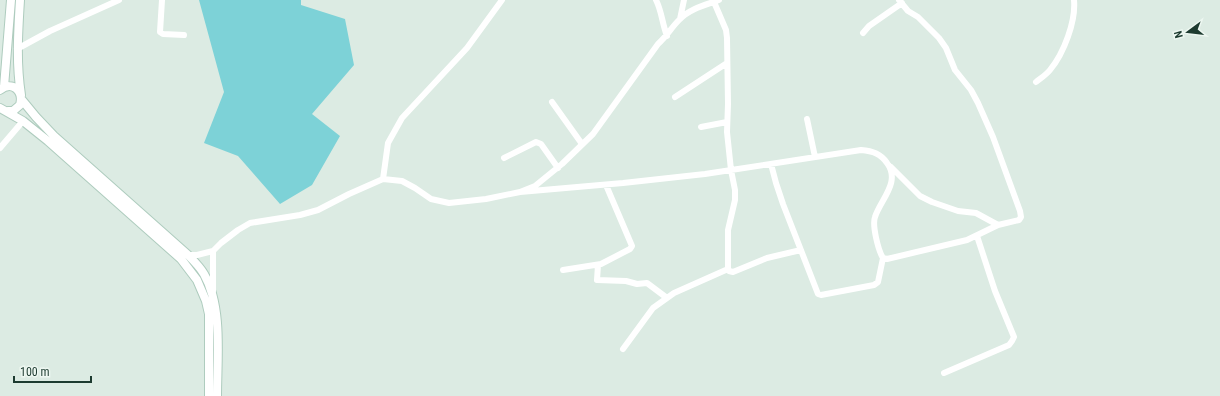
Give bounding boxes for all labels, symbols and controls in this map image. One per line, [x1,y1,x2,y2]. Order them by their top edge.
north arrow [1168,12,1208,52]
text: N [1172,29,1186,39]
scale bar [14,358,91,384]
text: 100 m [20,365,50,379]

